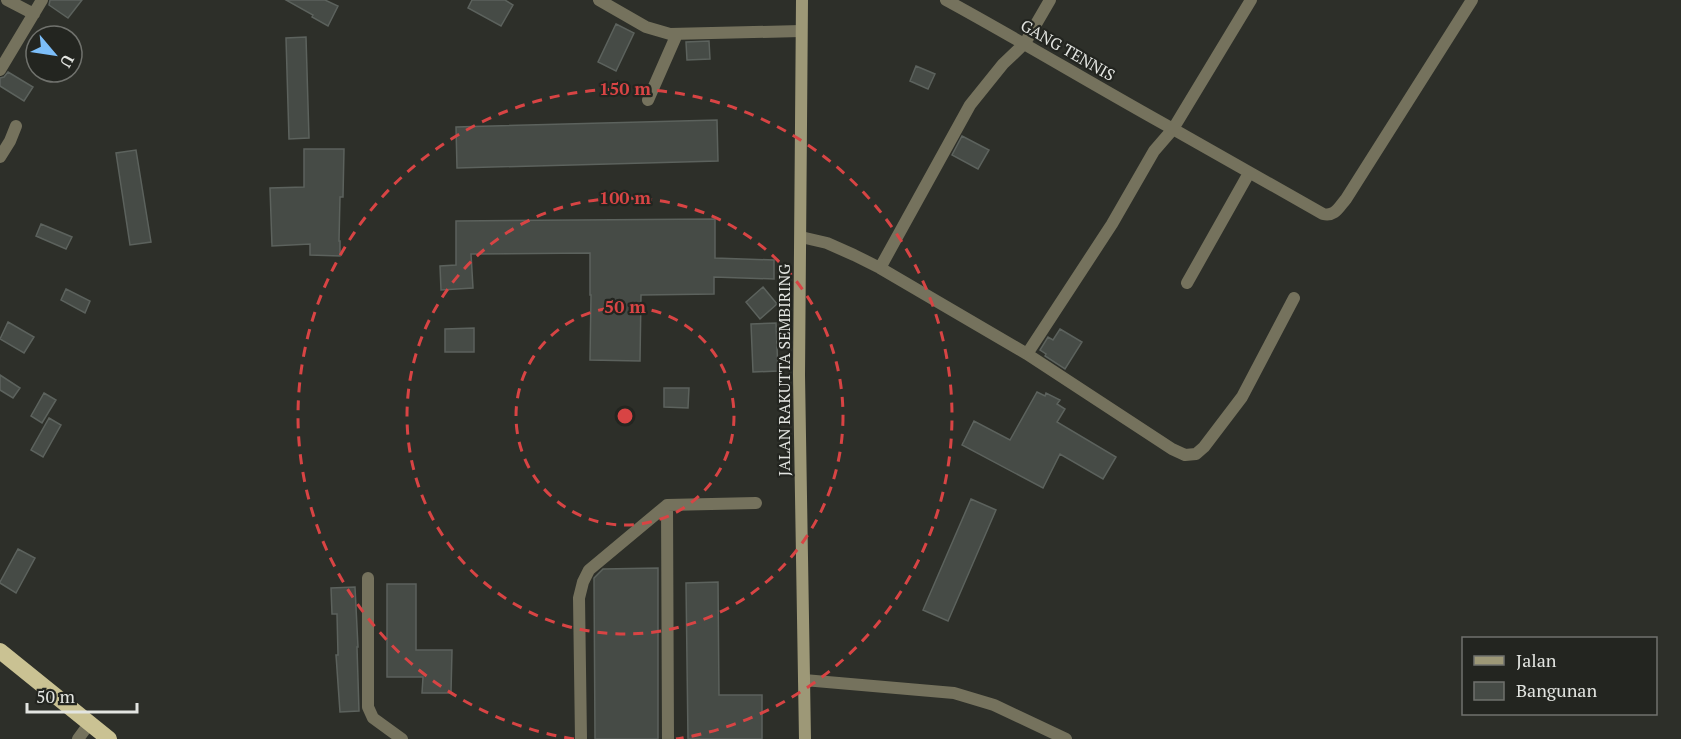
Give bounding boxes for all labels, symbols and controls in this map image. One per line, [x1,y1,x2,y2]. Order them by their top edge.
street label: GANG TENNIS [1017,14,1119,86]
north arrow [24,24,84,84]
text: U [54,51,80,72]
text: 150 m [599,76,651,100]
text: 100 m [599,185,651,209]
street label: JALAN RAKUTTA SEMBIRING [773,264,795,476]
text: 50 m [604,294,646,318]
centre of rings [615,406,635,426]
legend [1462,637,1657,715]
text: Jalan [1516,648,1557,672]
scale bar [27,676,136,714]
text: Bangunan [1516,678,1597,702]
text: 50 m [36,684,76,708]

